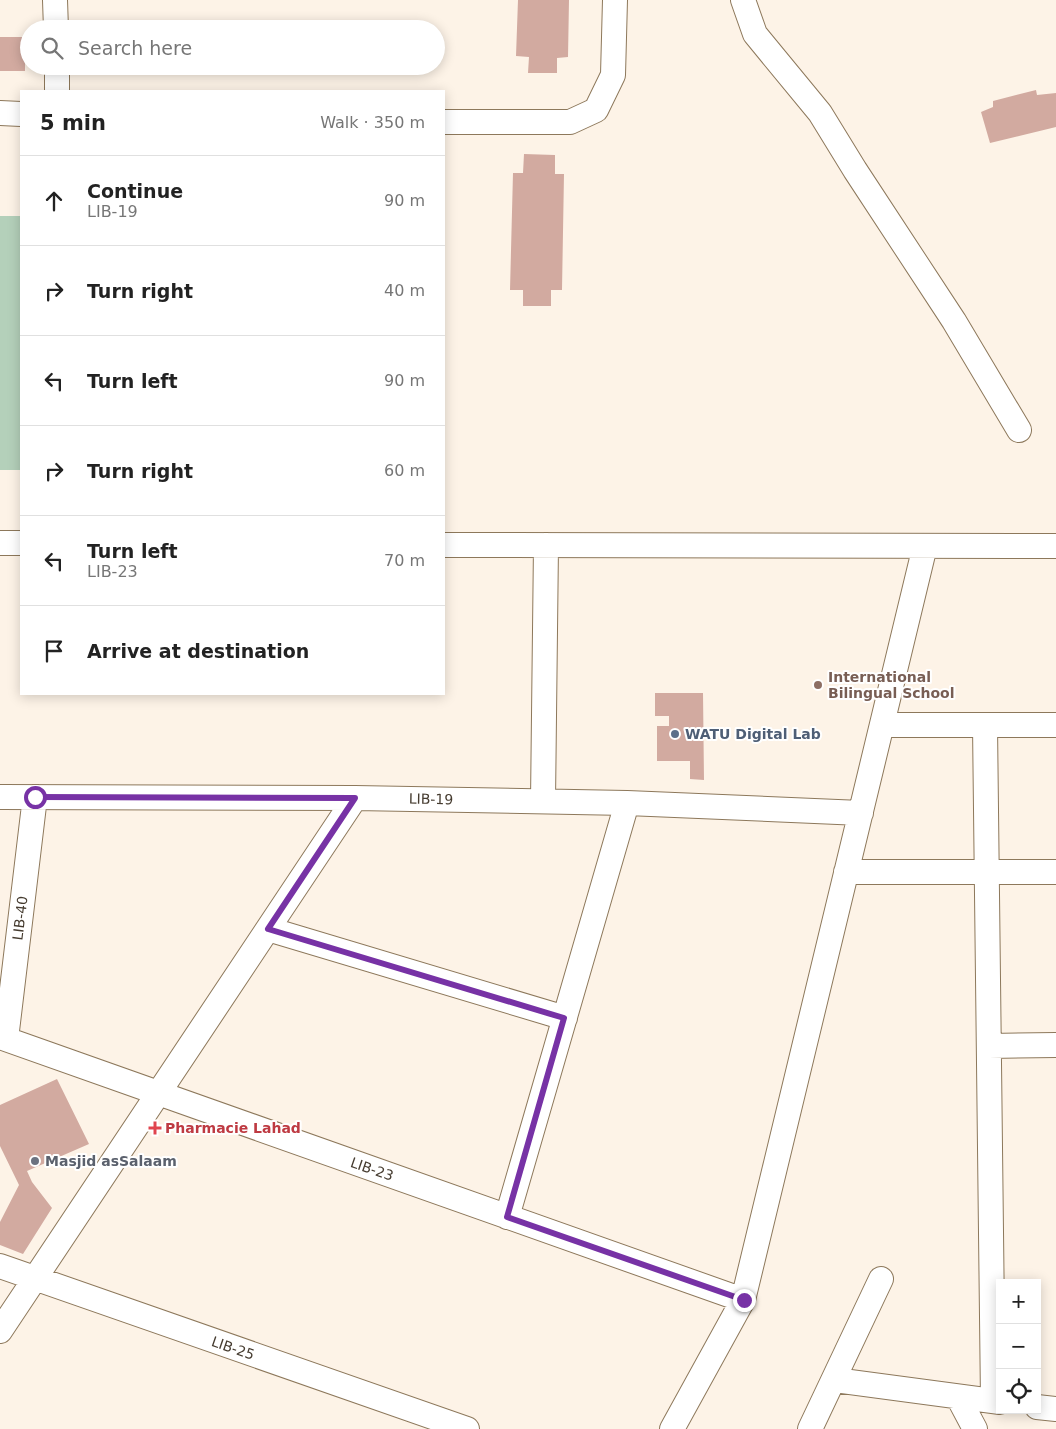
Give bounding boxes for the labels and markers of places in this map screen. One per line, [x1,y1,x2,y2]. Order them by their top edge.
place label: International Bilingual School [828,669,955,701]
marker: International Bilingual School [812,679,824,691]
place label: WATU Digital Lab [685,726,821,742]
marker: WATU Digital Lab [669,728,681,740]
place label: Pharmacie Lahad [165,1120,301,1136]
marker: Pharmacie Lahad [149,1122,161,1134]
place label: Masjid asSalaam [45,1153,177,1169]
marker: Masjid asSalaam [29,1155,41,1167]

